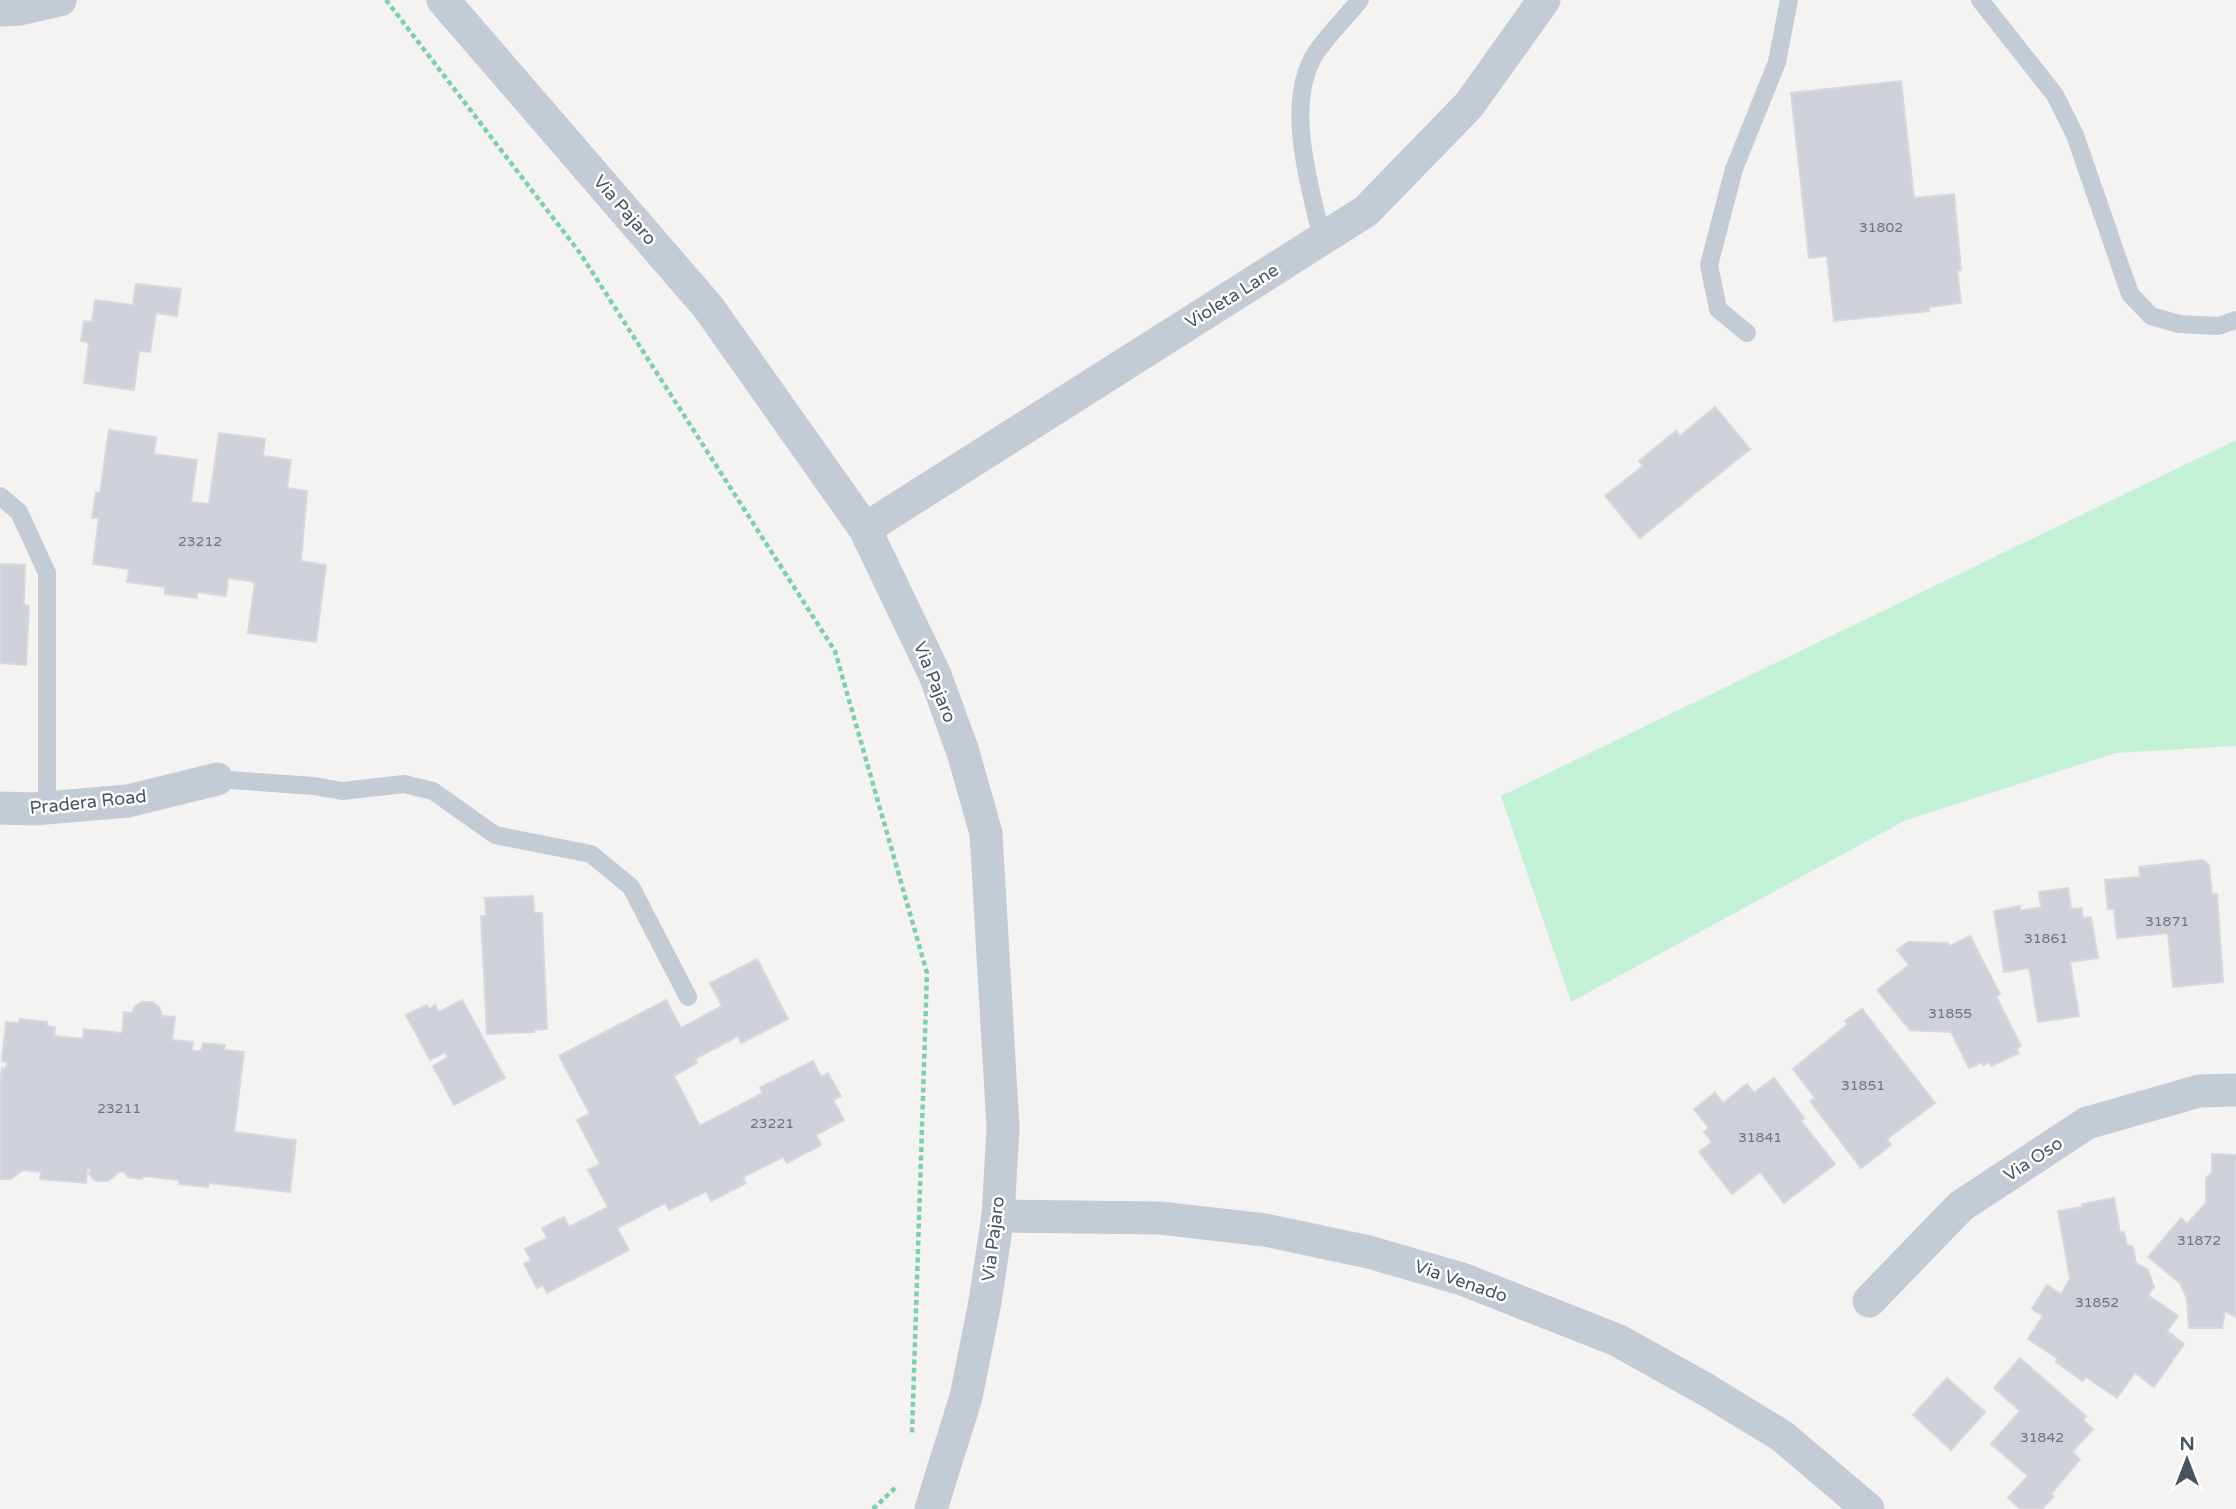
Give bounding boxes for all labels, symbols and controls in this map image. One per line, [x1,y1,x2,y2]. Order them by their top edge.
street label: Via Pajaro [589,170,661,250]
house number: 31802 [1859,219,1903,236]
street label: Violeta Lane [1181,259,1283,333]
house number: 23212 [178,533,222,550]
street label: Via Pajaro [909,638,961,726]
street label: Pradera Road [28,785,148,819]
house number: 31871 [2145,913,2189,930]
house number: 31861 [2024,930,2068,947]
house number: 31855 [1928,1005,1972,1022]
house number: 31851 [1841,1077,1885,1094]
house number: 23211 [97,1100,141,1117]
house number: 23221 [750,1115,794,1132]
house number: 31841 [1738,1129,1782,1146]
street label: Via Oso [1999,1132,2067,1186]
street label: Via Pajaro [977,1195,1009,1283]
house number: 31872 [2177,1232,2221,1249]
street label: Via Venado [1412,1255,1510,1307]
house number: 31852 [2075,1294,2119,1311]
north arrow [2152,1425,2222,1495]
house number: 31842 [2020,1429,2064,1446]
text: N [2179,1433,2195,1455]

